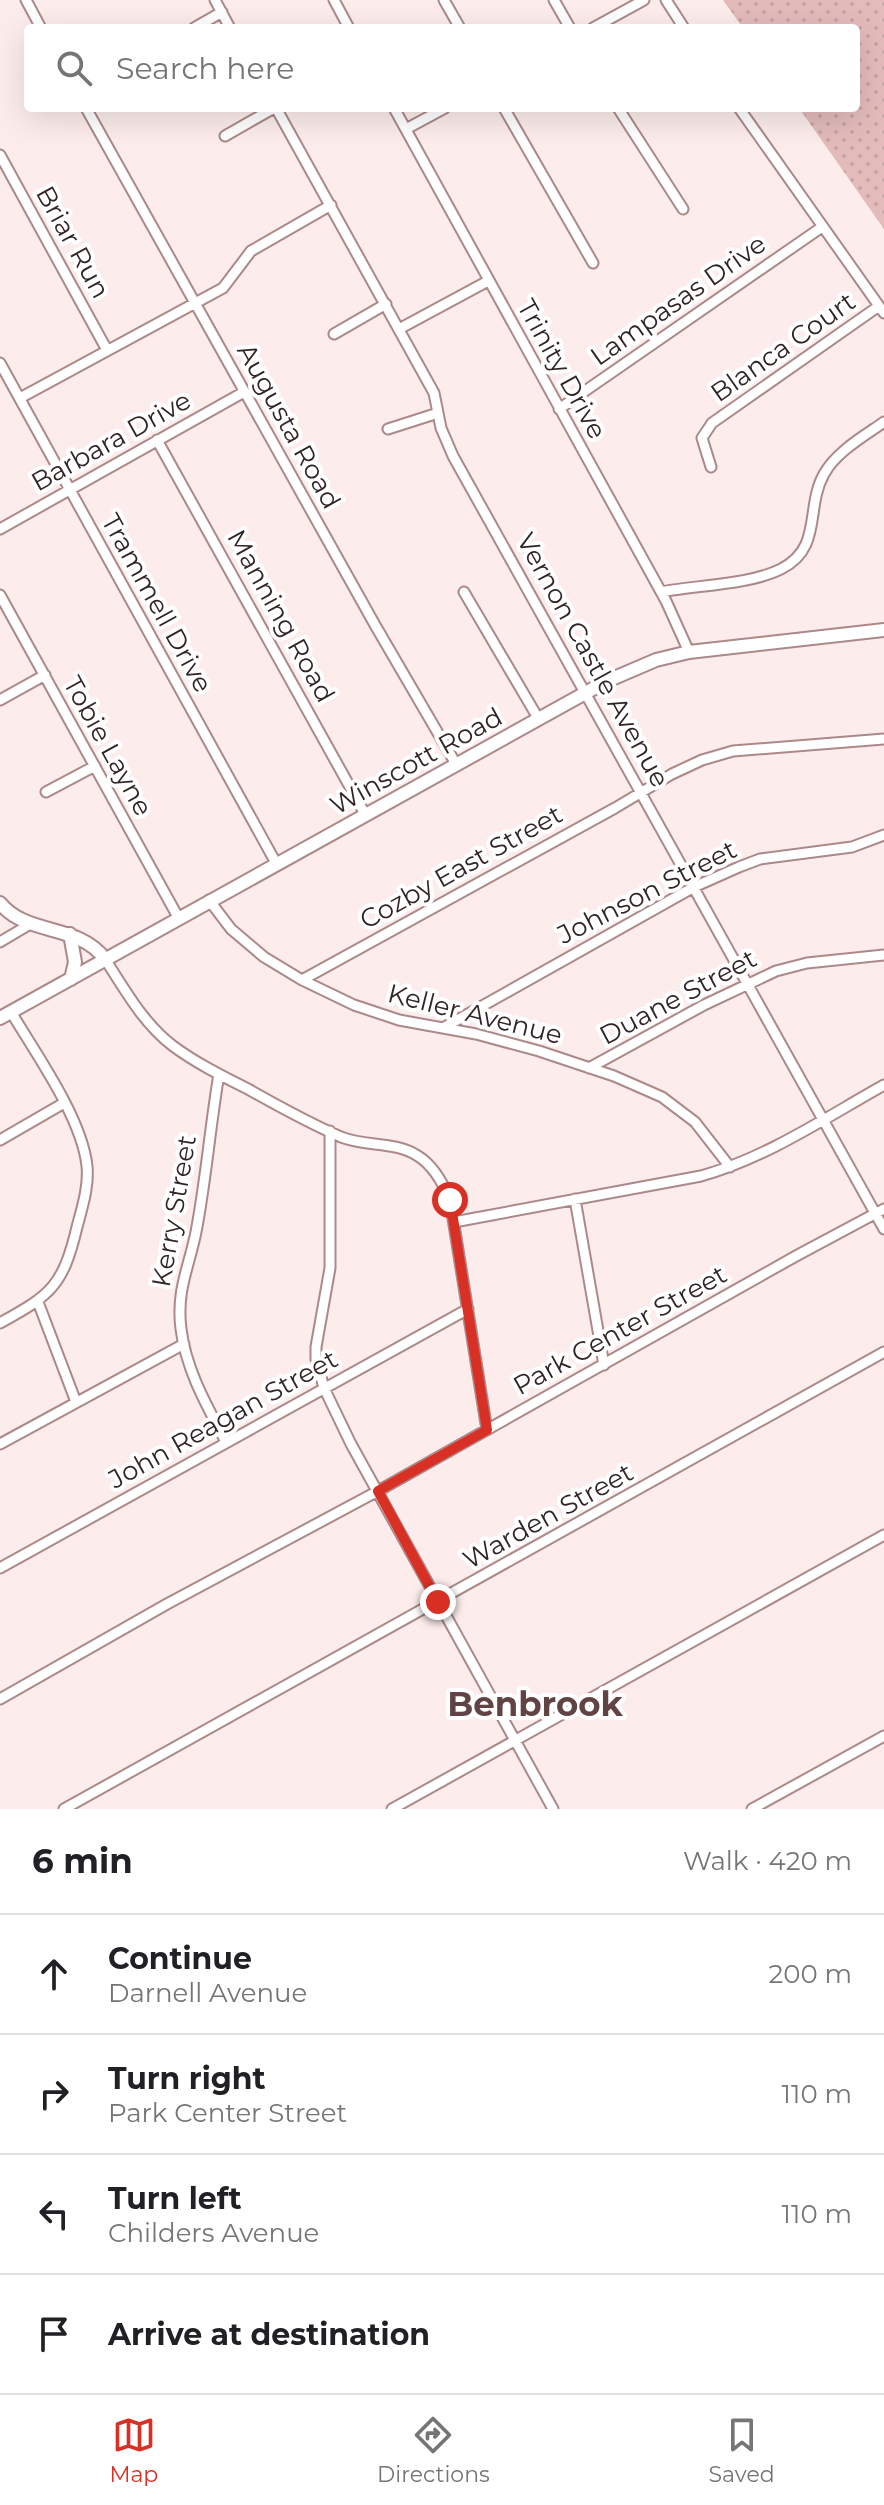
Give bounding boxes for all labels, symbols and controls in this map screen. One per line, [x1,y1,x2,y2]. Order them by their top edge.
search box [24,24,860,112]
icon: search [52,46,96,90]
text: Search here [116,50,294,87]
street label: Briar Run [29,180,117,304]
street label: Lampasas Drive [584,228,772,372]
street label: Blanca Court [704,285,862,409]
street label: Trinity Drive [510,294,614,444]
street label: Augusta Road [230,338,348,514]
street label: Barbara Drive [26,384,196,498]
street label: Trammell Drive [95,508,219,698]
street label: Manning Road [220,524,342,708]
street label: Vernon Castle Avenue [510,527,676,793]
street label: Tobie Layne [57,671,159,821]
street label: Winscott Road [324,700,508,822]
street label: Cozby East Street [354,798,568,936]
street label: Johnson Street [551,833,742,951]
street label: Duane Street [594,942,762,1052]
street label: Keller Avenue [384,977,566,1051]
street label: Kerry Street [145,1133,203,1289]
route start [432,1182,468,1218]
street label: Park Center Street [508,1258,732,1402]
street label: John Reagan Street [102,1343,343,1496]
street label: Warden Street [457,1456,639,1576]
route end [420,1584,456,1620]
district label: Benbrook [447,1683,624,1725]
text: 6 min [32,1840,133,1882]
text: Walk · 420 m [683,1845,852,1877]
text: Continue [108,1940,252,1977]
icon: ahead [32,1952,76,1996]
text: 200 m [768,1958,852,1990]
text: Darnell Avenue [108,1977,307,2009]
text: Turn right [108,2060,265,2097]
icon: right [32,2072,76,2116]
text: 110 m [782,2078,852,2110]
text: Park Center Street [108,2097,347,2129]
text: Turn left [108,2180,241,2217]
icon: left [32,2192,76,2236]
text: 110 m [782,2198,852,2230]
text: Childers Avenue [108,2217,319,2249]
icon: arrive [32,2312,76,2356]
text: Arrive at destination [108,2316,430,2353]
tab: Map [109,2413,158,2488]
tab: Directions [377,2413,490,2488]
tab: Saved [709,2413,775,2488]

